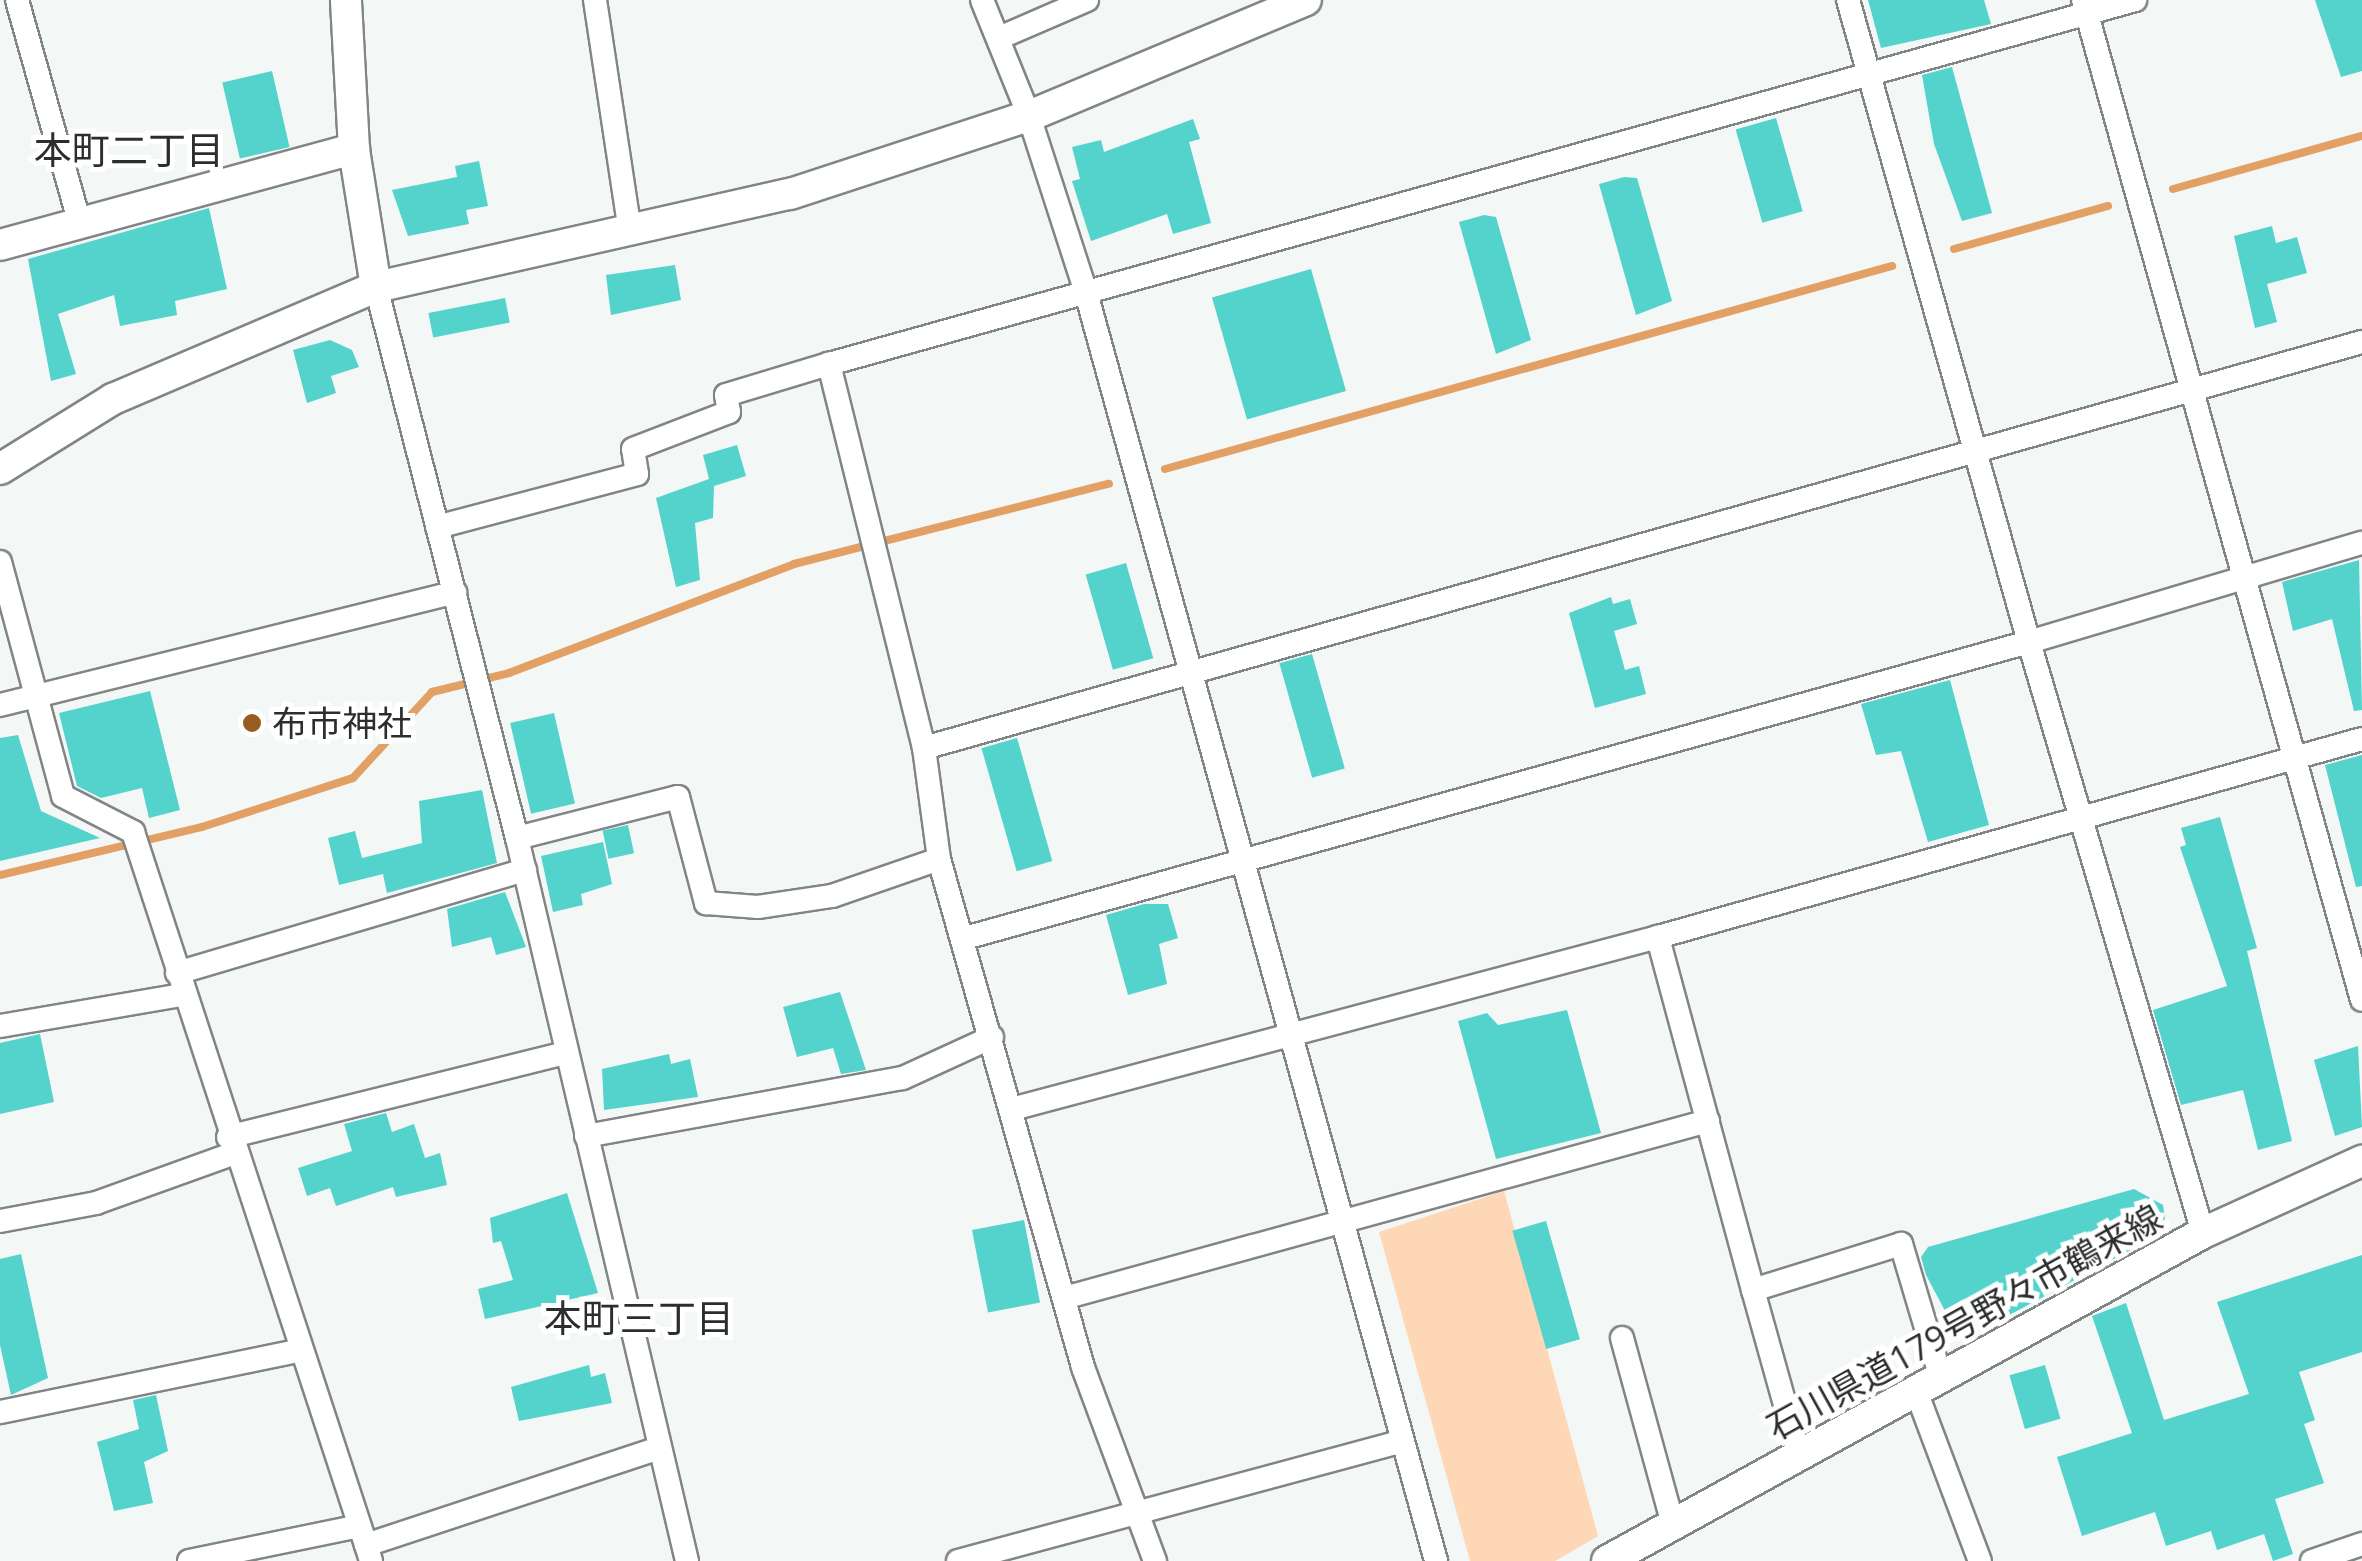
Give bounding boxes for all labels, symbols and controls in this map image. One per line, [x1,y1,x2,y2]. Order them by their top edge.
district label: 本町二丁目 [34,127,224,173]
place label: 布市神社 [272,702,412,744]
marker: 布市神社 [241,712,263,734]
street label: 石川県道179号野々市鶴来線 [1759,1196,2169,1448]
district label: 本町三丁目 [544,1295,734,1341]

